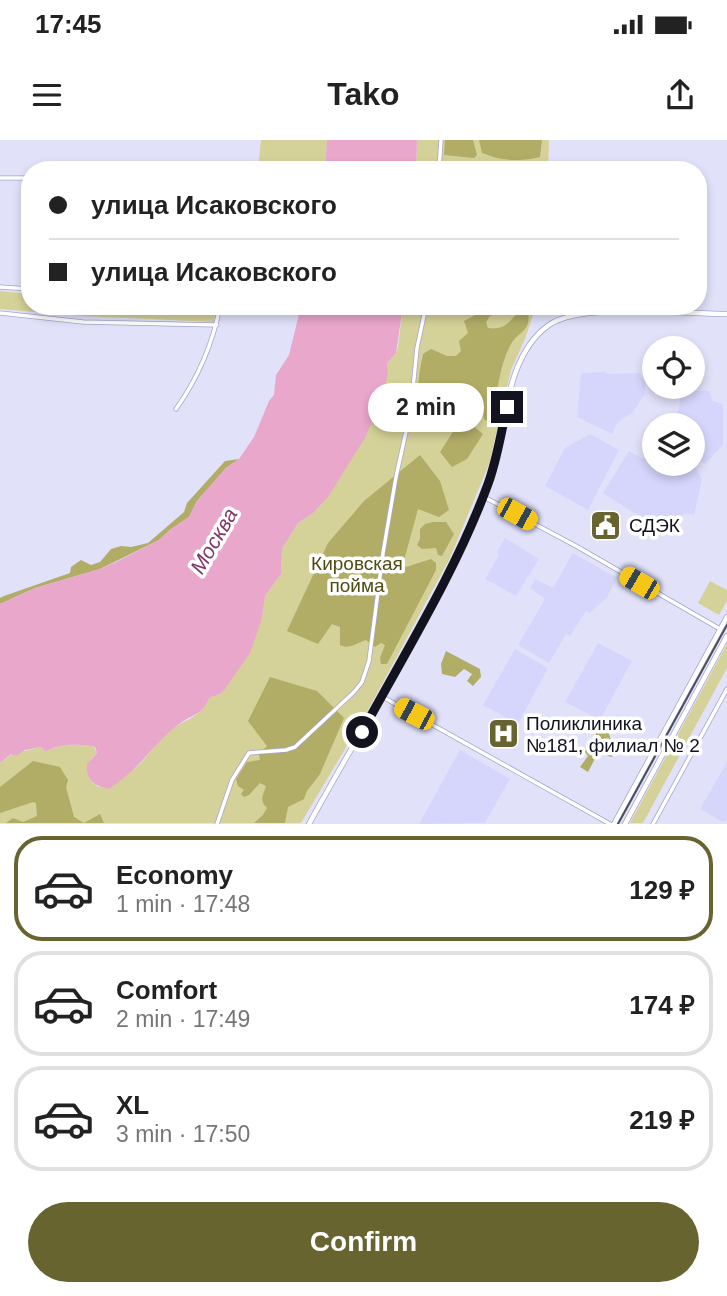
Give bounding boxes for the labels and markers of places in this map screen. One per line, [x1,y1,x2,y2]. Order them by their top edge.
public building icon: СДЭК [589,508,623,542]
place label: СДЭК [629,515,680,536]
place label: Поликлиника №181, филиал № 2 [526,713,700,756]
hospital icon: Поликлиника №181, филиал № 2 [486,717,520,751]

